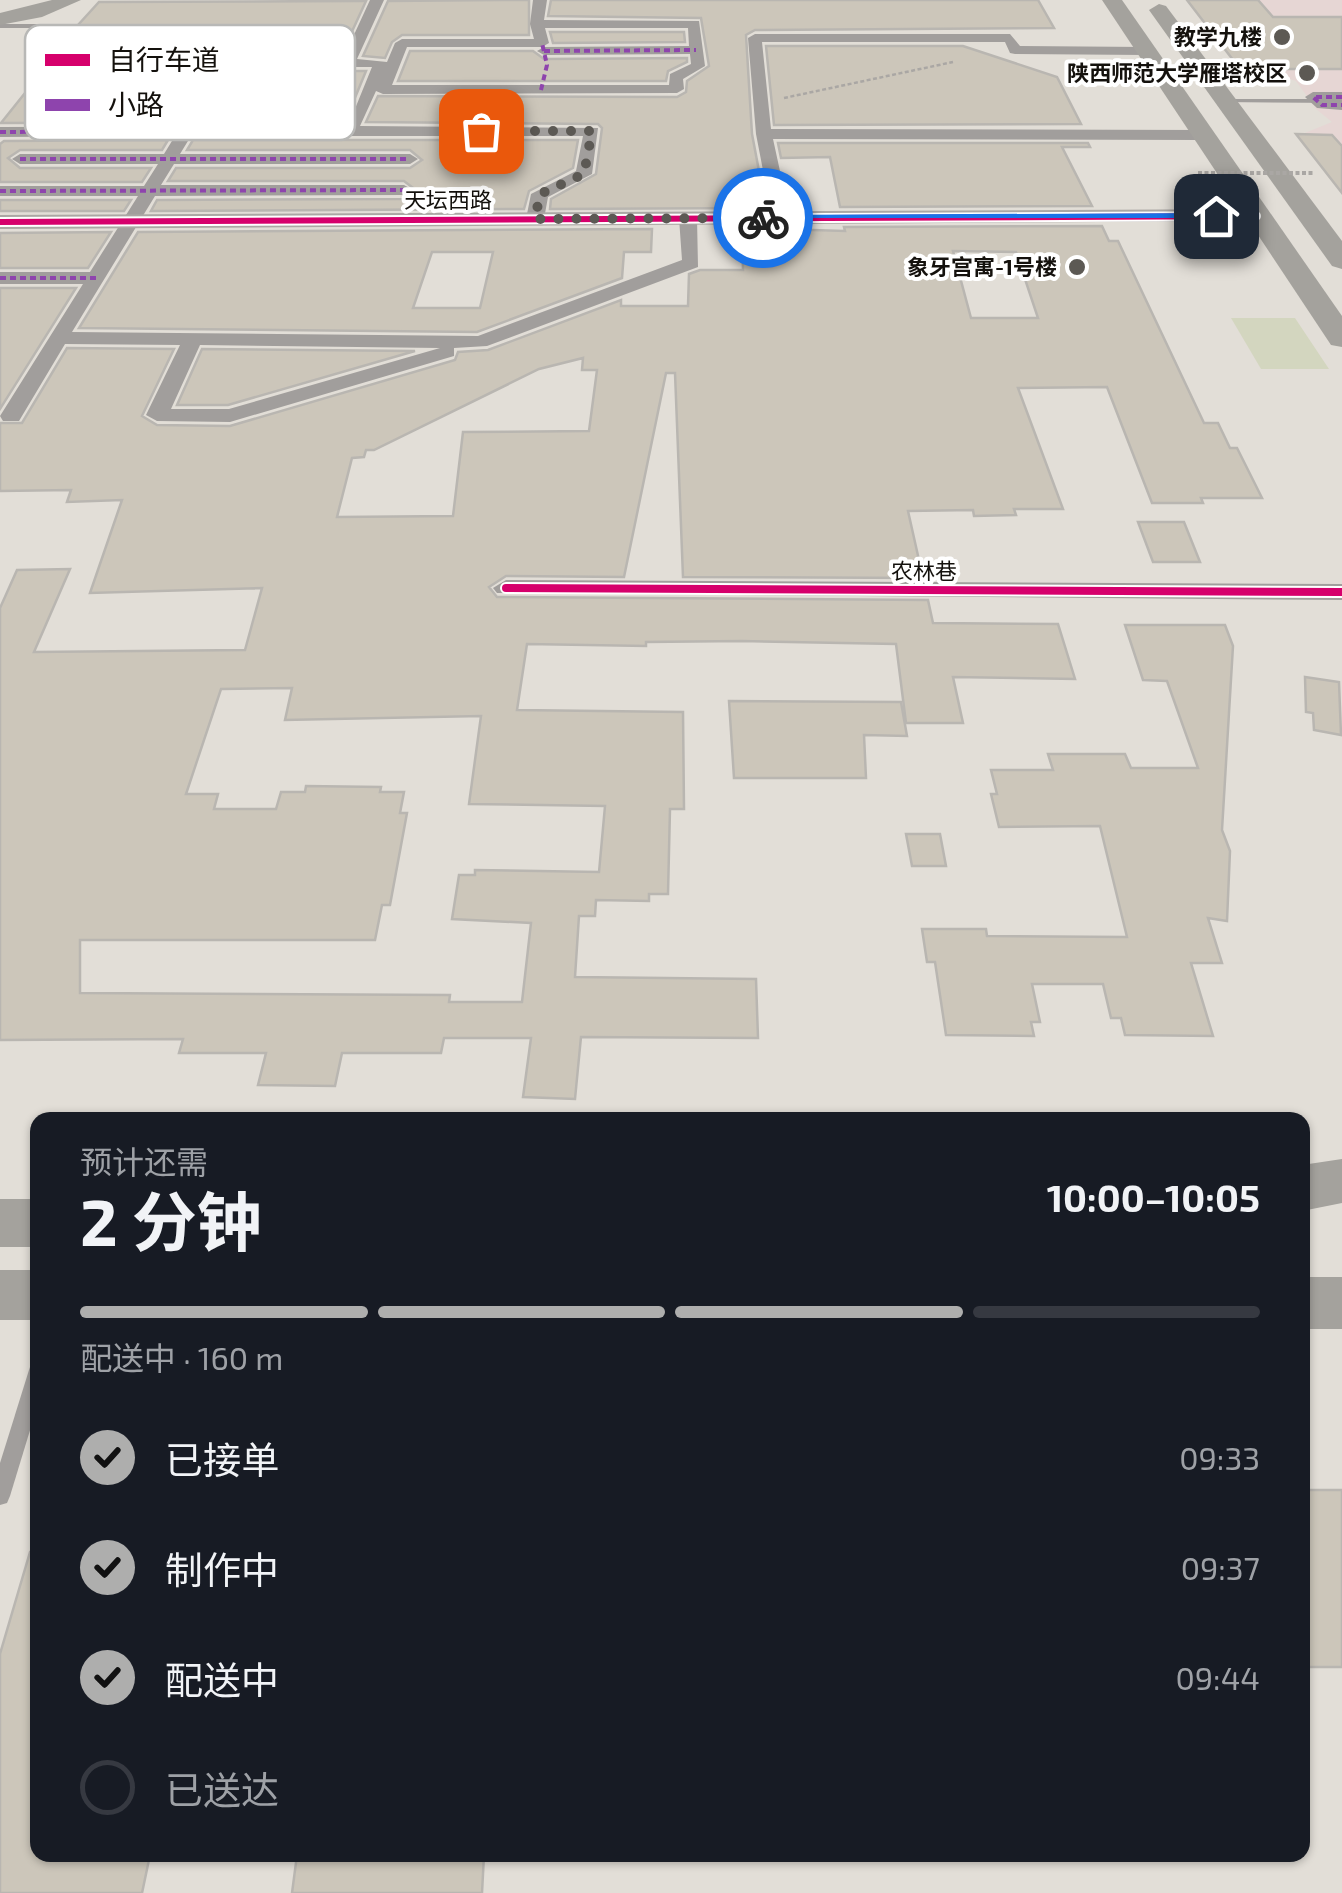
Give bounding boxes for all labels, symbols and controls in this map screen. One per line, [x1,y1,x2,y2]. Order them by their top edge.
place label: 教学九楼 [1174,23,1262,49]
legend [25,25,355,140]
marker: 教学九楼 [1271,26,1293,48]
text: 自行车道 [108,42,220,76]
place label: 陕西师范大学雁塔校区 [1067,59,1287,85]
marker: 陕西师范大学雁塔校区 [1296,62,1318,84]
text: 小路 [108,87,164,121]
pin [439,89,524,174]
icon: bag [454,104,509,159]
courier [713,168,813,268]
pin [1174,174,1259,259]
street label: 天坛西路 [404,186,492,212]
icon: home [1189,189,1244,244]
icon: bike [736,191,791,246]
place label: 象牙宫寓-1号楼 [907,253,1057,279]
marker: 象牙宫寓-1号楼 [1066,256,1088,278]
street label: 农林巷 [891,557,957,583]
text: 预计还需 [80,1142,208,1180]
text: 10:00–10:05 [1047,1174,1260,1220]
text: 2 分钟 [80,1181,262,1259]
text: 配送中 · 160 m [80,1338,283,1376]
icon: check [80,1430,135,1485]
text: 已接单 [165,1436,279,1482]
text: 09:33 [1179,1438,1260,1476]
icon: check [80,1540,135,1595]
text: 制作中 [165,1546,279,1592]
text: 09:37 [1181,1548,1260,1586]
icon: check [80,1650,135,1705]
text: 配送中 [165,1656,279,1702]
text: 09:44 [1175,1658,1260,1696]
text: 已送达 [165,1766,279,1812]

